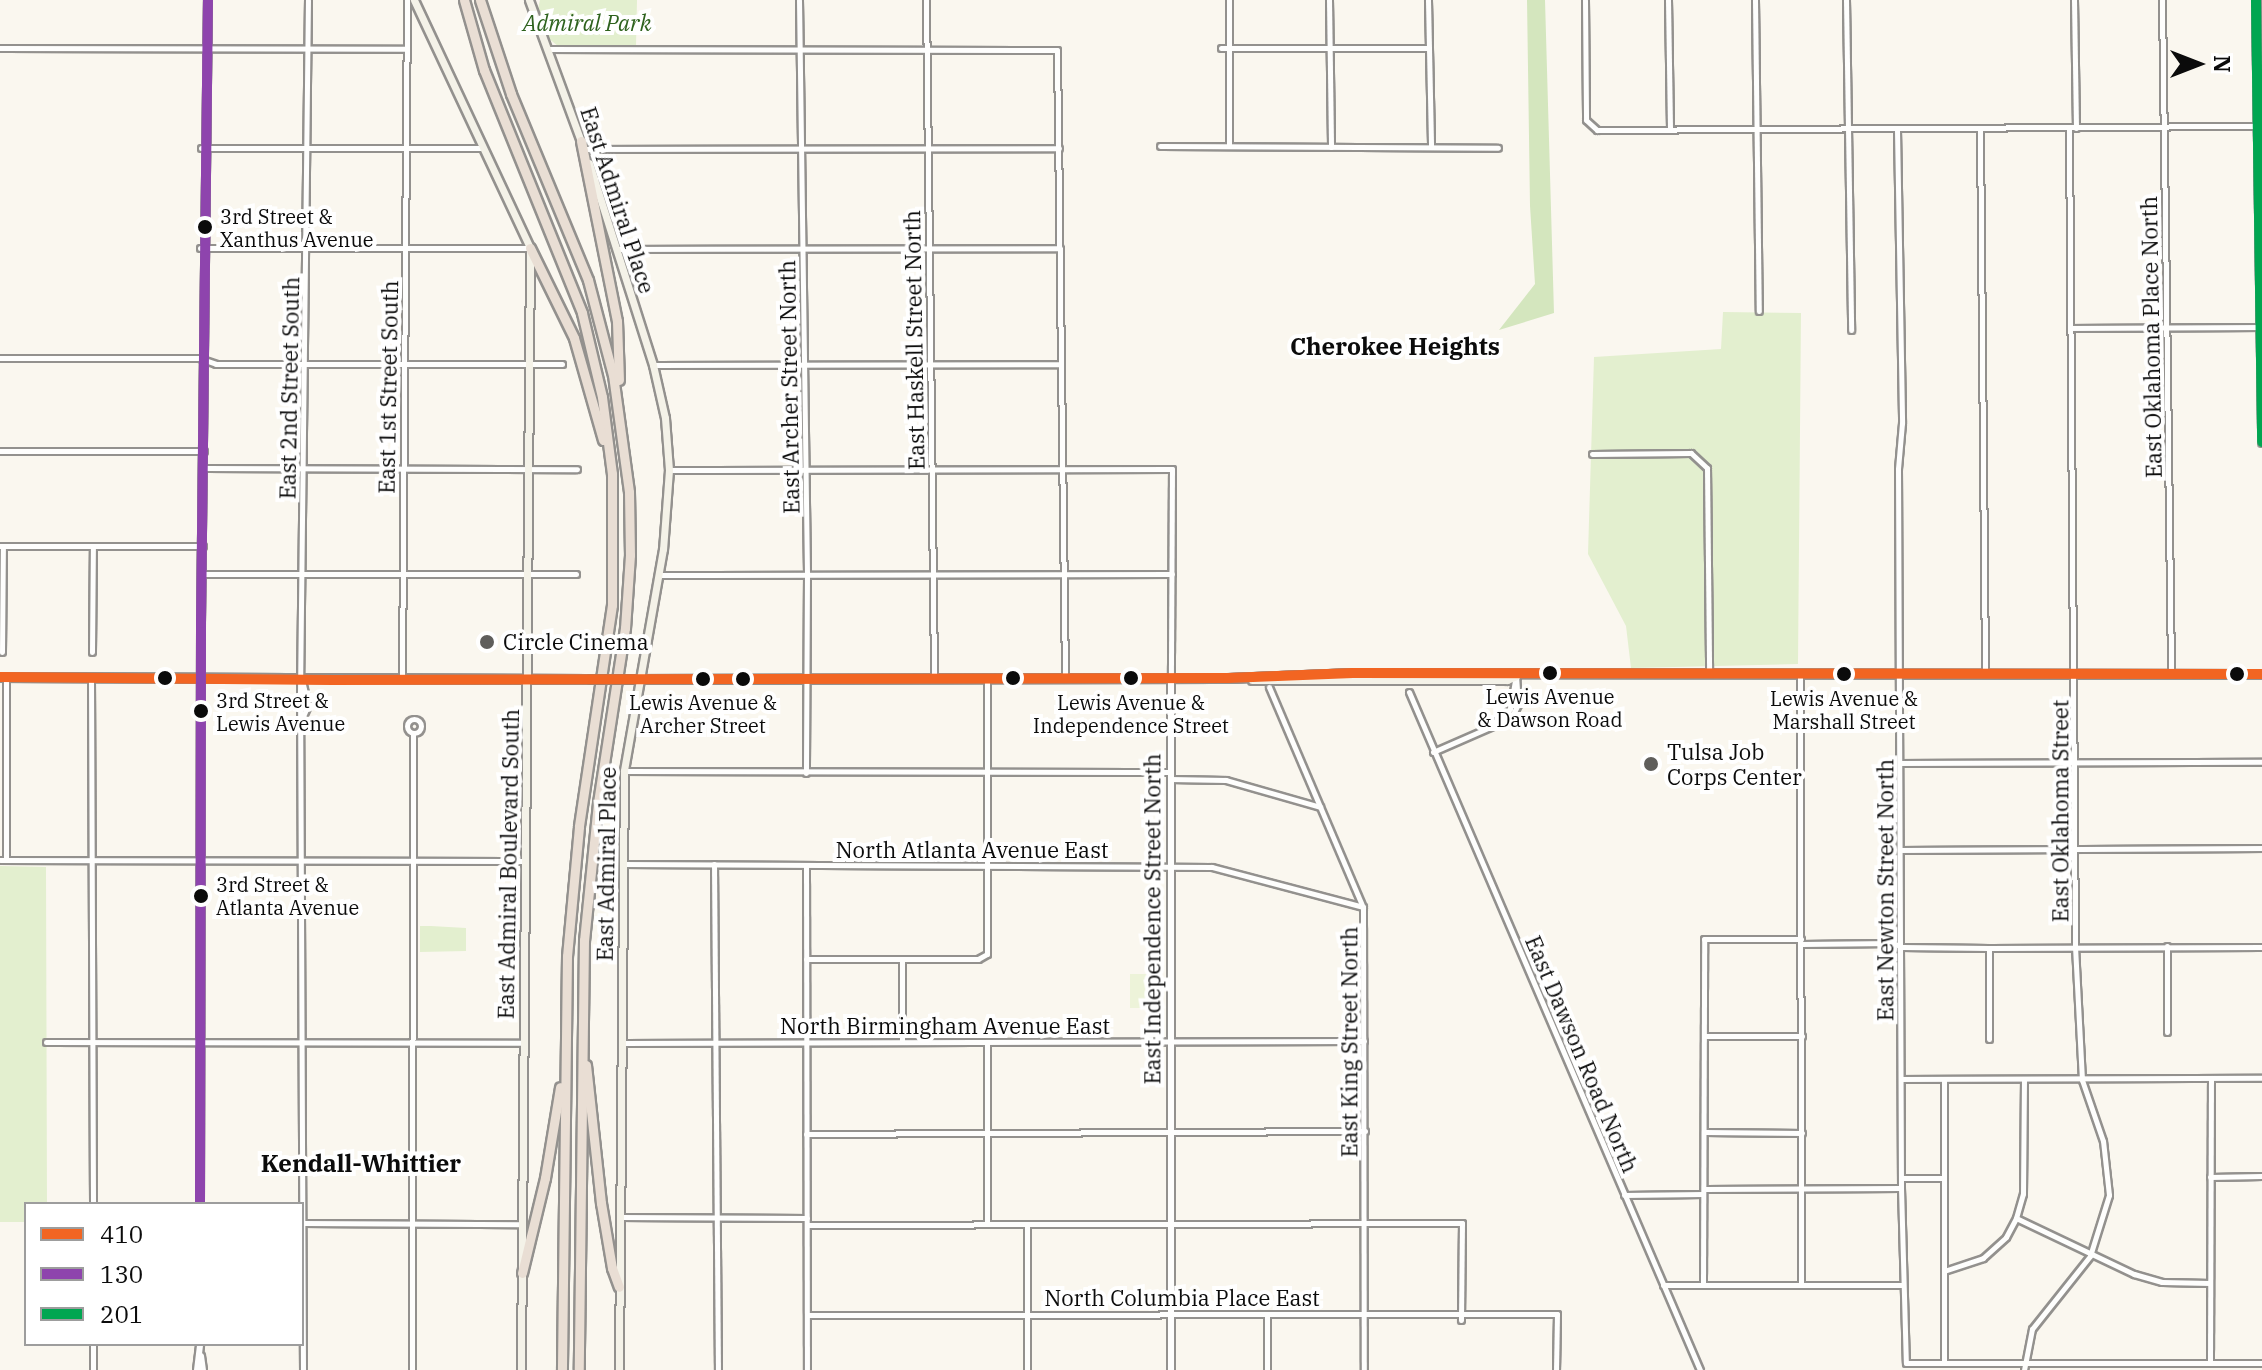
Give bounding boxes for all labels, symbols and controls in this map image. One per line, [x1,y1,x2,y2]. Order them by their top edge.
park label: Admiral Park [523,10,651,36]
north arrow [2158,24,2238,104]
text: N [2208,55,2237,73]
street label: East Admiral Place [575,103,661,297]
street label: East Oklahoma Place North [2135,196,2167,478]
place label: 3rd Street & Xanthus Avenue [220,204,373,251]
street label: East Haskell Street North [899,210,929,470]
marker: 3rd Street & Xanthus Avenue [197,219,213,235]
street label: East Archer Street North [774,260,804,514]
street label: East 2nd Street South [274,276,304,500]
street label: East 1st Street South [373,280,403,494]
district label: Cherokee Heights [1290,333,1500,361]
place label: Circle Cinema [503,629,649,655]
marker: Circle Cinema [478,633,496,651]
marker: Lewis Avenue & Dawson Road [1542,665,1558,681]
marker: Lewis Avenue & Marshall Street [1836,666,1852,682]
unlabelled marker [2229,666,2245,682]
unlabelled marker [157,670,173,686]
unlabelled marker [1005,670,1021,686]
marker: Lewis Avenue & Independence Street [1123,670,1139,686]
marker: Lewis Avenue & Archer Street [695,671,711,687]
unlabelled marker [735,671,751,687]
place label: Lewis Avenue & Dawson Road [1477,684,1623,731]
place label: Lewis Avenue & Marshall Street [1770,686,1918,733]
place label: 3rd Street & Lewis Avenue [216,688,345,735]
place label: Lewis Avenue & Archer Street [629,690,777,737]
place label: Lewis Avenue & Independence Street [1033,690,1229,737]
street label: East Oklahoma Street [2047,700,2073,922]
marker: 3rd Street & Lewis Avenue [193,703,209,719]
street label: East Admiral Boulevard South [492,708,524,1020]
place label: Tulsa Job Corps Center [1667,738,1802,790]
street label: East Independence Street North [1139,754,1165,1084]
marker: Tulsa Job Corps Center [1642,755,1660,773]
street label: East Newton Street North [1872,759,1898,1021]
street label: East Admiral Place [591,767,621,961]
street label: North Atlanta Avenue East [836,837,1108,863]
place label: 3rd Street & Atlanta Avenue [216,872,359,919]
marker: 3rd Street & Atlanta Avenue [193,888,209,904]
street label: East King Street North [1336,927,1362,1157]
street label: East Dawson Road North [1520,932,1644,1176]
street label: North Birmingham Avenue East [780,1013,1110,1039]
district label: Kendall-Whittier [261,1150,461,1178]
legend [24,1202,304,1346]
text: 410 [100,1218,143,1250]
text: 130 [100,1258,143,1290]
street label: North Columbia Place East [1044,1285,1320,1311]
text: 201 [100,1298,143,1330]

